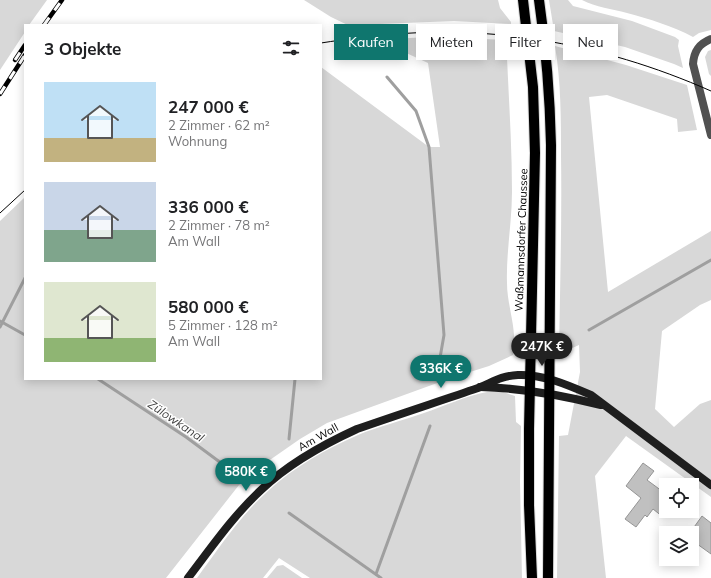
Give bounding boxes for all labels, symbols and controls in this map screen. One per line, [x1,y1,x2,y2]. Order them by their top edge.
chip: Kaufen [334,24,408,60]
chip: Mieten [416,24,487,60]
chip: Filter [495,24,555,60]
chip: Neu [563,24,618,60]
icon: filters [280,37,302,59]
text: 3 Objekte [44,38,121,59]
text: 247 000 € [168,96,249,117]
icon: home [76,98,124,146]
text: 2 Zimmer · 62 m² [168,117,270,133]
text: Wohnung [168,133,227,149]
street label: Waßmannsdorfer Chaussee [512,168,530,312]
text: 336 000 € [168,196,249,217]
icon: home [76,198,124,246]
text: 2 Zimmer · 78 m² [168,217,270,233]
text: Am Wall [168,233,220,249]
text: 580 000 € [168,296,249,317]
icon: home [76,298,124,346]
text: 5 Zimmer · 128 m² [168,317,278,333]
text: Am Wall [168,333,220,349]
pin: 247K € [509,333,575,367]
text: 247K € [520,338,564,354]
pin: 336K € [408,355,474,389]
text: 336K € [419,360,463,376]
water label: Zülowkanal [145,396,207,445]
street label: Am Wall [295,420,341,454]
pin: 580K € [213,458,279,492]
text: 580K € [224,463,268,479]
map controls [659,478,699,566]
button: locate [659,478,699,518]
button: layers [659,526,699,566]

